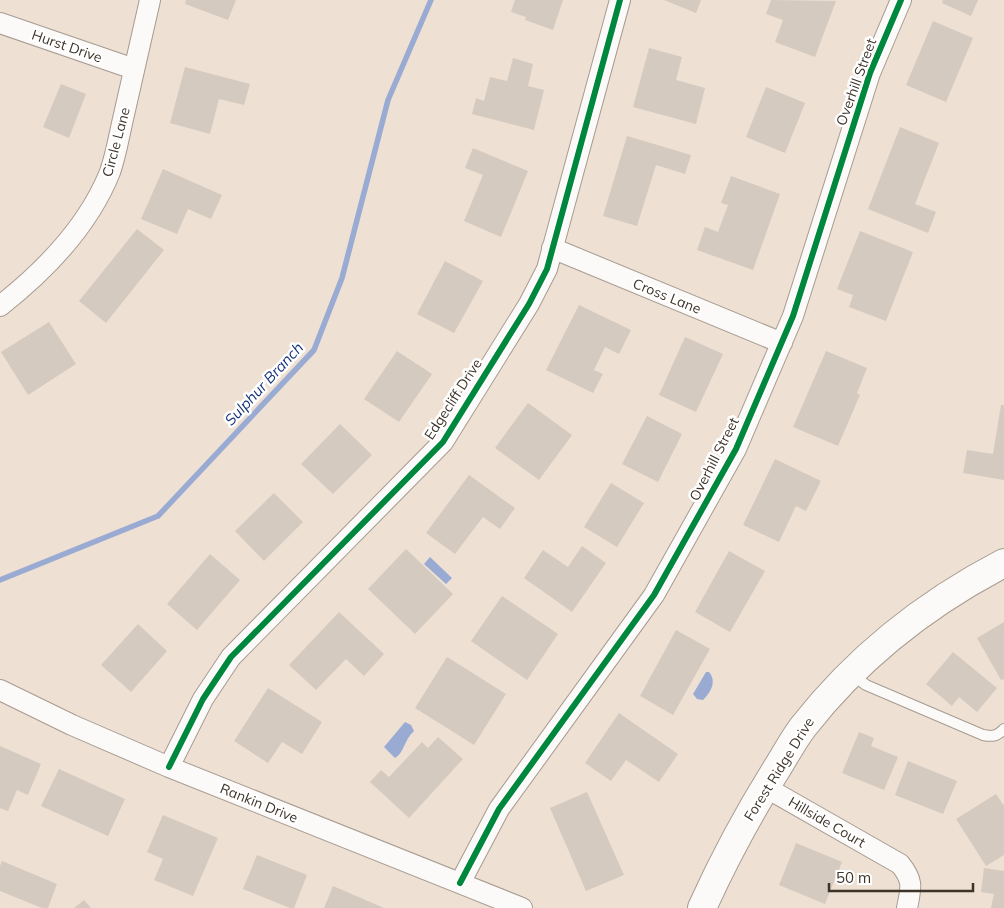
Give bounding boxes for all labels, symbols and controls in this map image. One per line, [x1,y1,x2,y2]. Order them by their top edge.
street label: Hurst Drive [30,26,104,66]
street label: Overhill Street [832,36,880,128]
street label: Circle Lane [98,105,134,179]
street label: Cross Lane [630,274,704,318]
water label: Sulphur Branch [220,338,307,429]
street label: Edgecliff Drive [420,355,486,443]
street label: Overhill Street [685,414,743,504]
street label: Forest Ridge Drive [740,714,818,824]
street label: Rankin Drive [217,779,301,827]
street label: Hillside Court [785,793,869,851]
scale bar [829,860,973,892]
text: 50 m [836,868,871,887]

